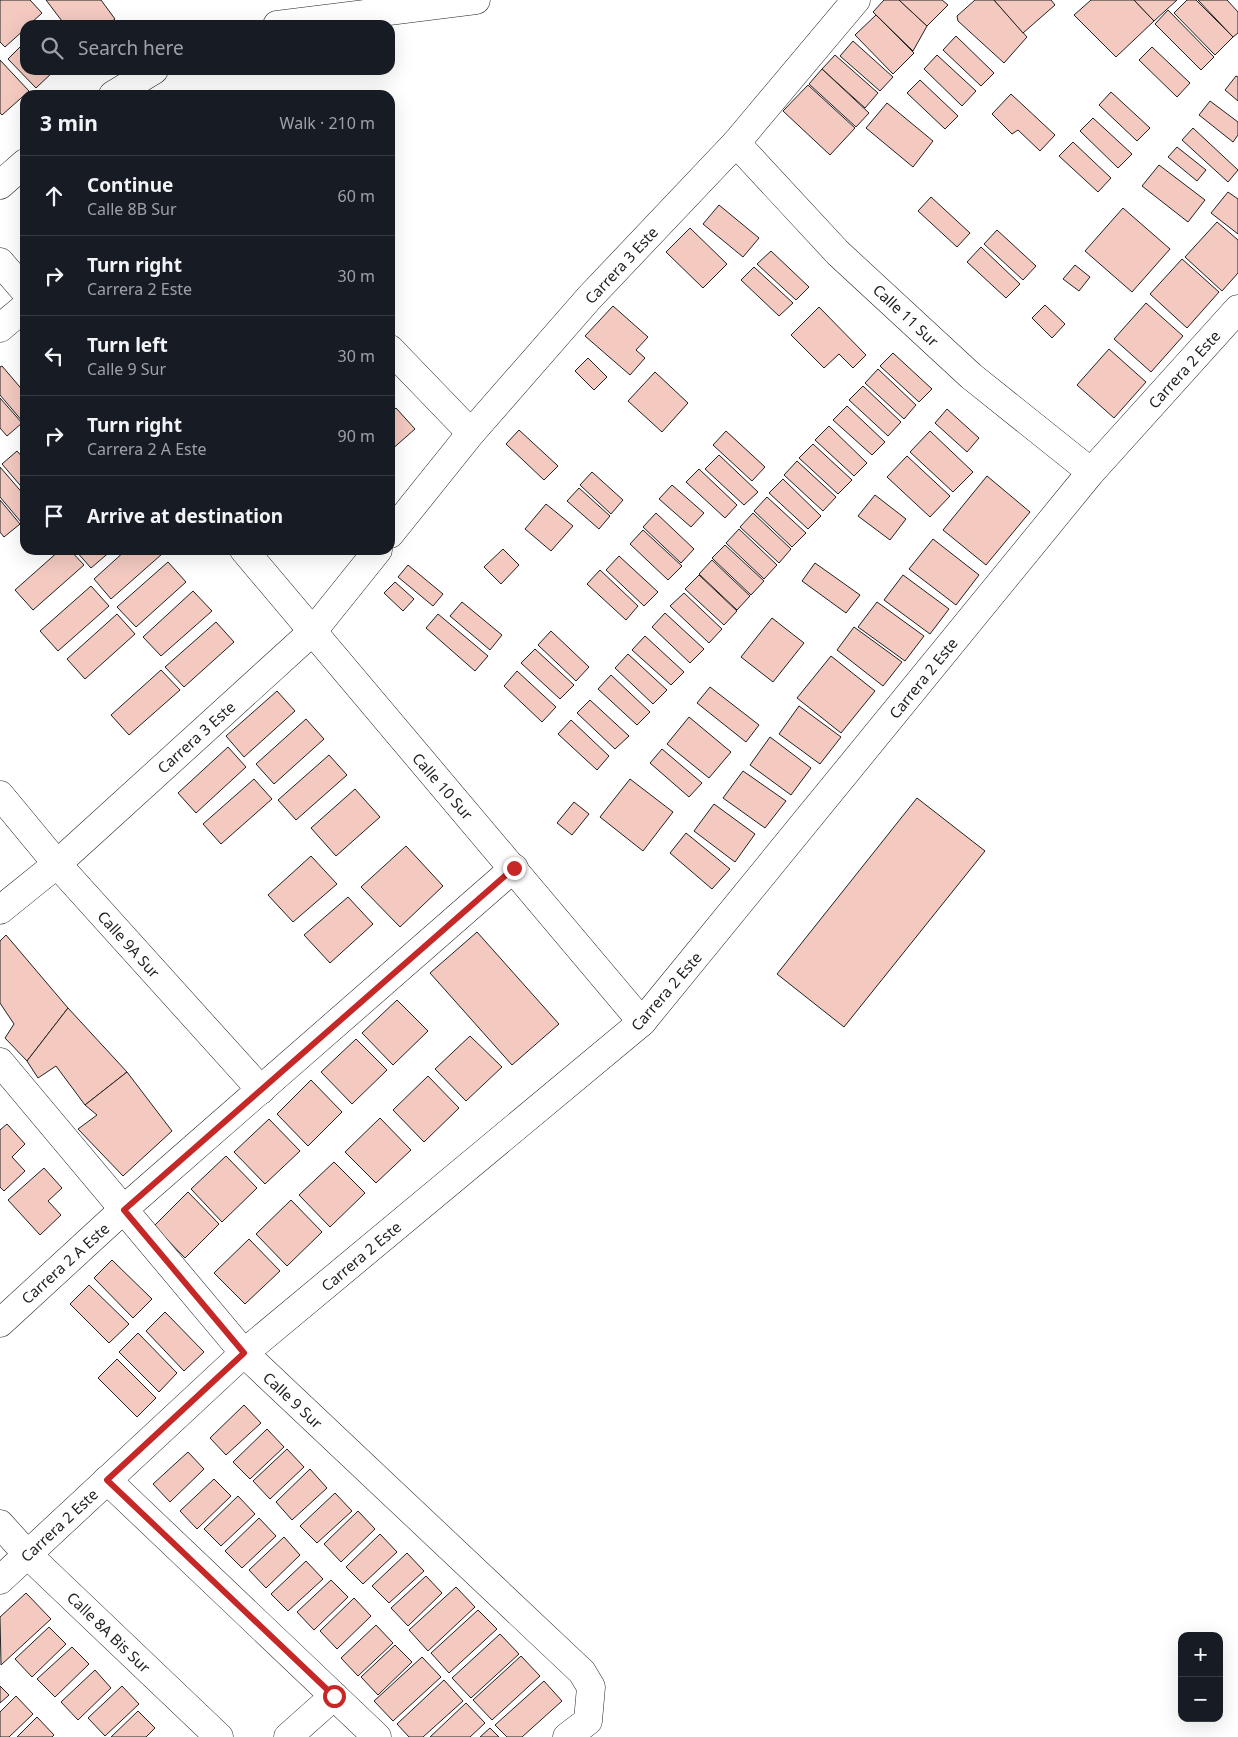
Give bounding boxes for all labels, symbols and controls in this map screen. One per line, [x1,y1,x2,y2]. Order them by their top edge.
search box [20,20,395,75]
icon: search [38,34,66,62]
text: Search here [78,35,184,61]
text: 3 min [40,109,98,137]
text: Walk · 210 m [280,112,375,134]
text: Continue [87,172,173,198]
icon: ahead [40,182,68,210]
text: 60 m [338,185,375,207]
text: Calle 8B Sur [87,198,177,220]
street label: Carrera 3 Este [580,222,662,308]
text: Turn right [87,252,182,278]
icon: right [40,262,68,290]
text: 30 m [338,265,375,287]
text: Carrera 2 Este [87,278,192,300]
street label: Calle 11 Sur [869,279,943,351]
street label: Carrera 2 Este [1144,326,1224,412]
text: Turn left [87,332,168,358]
icon: left [40,342,68,370]
text: 30 m [338,345,375,367]
text: Calle 9 Sur [87,358,166,380]
text: Turn right [87,412,182,438]
icon: right [40,422,68,450]
text: 90 m [338,425,375,447]
text: Carrera 2 A Este [87,438,207,460]
icon: arrive [40,502,68,530]
text: Arrive at destination [87,503,283,529]
street label: Carrera 2 Este [884,633,962,723]
street label: Carrera 3 Este [153,697,239,777]
street label: Calle 10 Sur [408,748,478,824]
route end [503,857,526,880]
street label: Calle 9A Sur [94,906,164,982]
street label: Carrera 2 Este [626,947,706,1035]
street label: Carrera 2 Este [317,1217,405,1295]
street label: Carrera 2 A Este [17,1218,113,1308]
street label: Calle 9 Sur [259,1367,327,1433]
street label: Carrera 2 Este [16,1484,102,1566]
street label: Calle 8A Bis Sur [63,1587,155,1677]
map controls [1178,1632,1223,1722]
button: + [1178,1632,1223,1677]
button: − [1178,1677,1223,1722]
route start [323,1685,346,1708]

